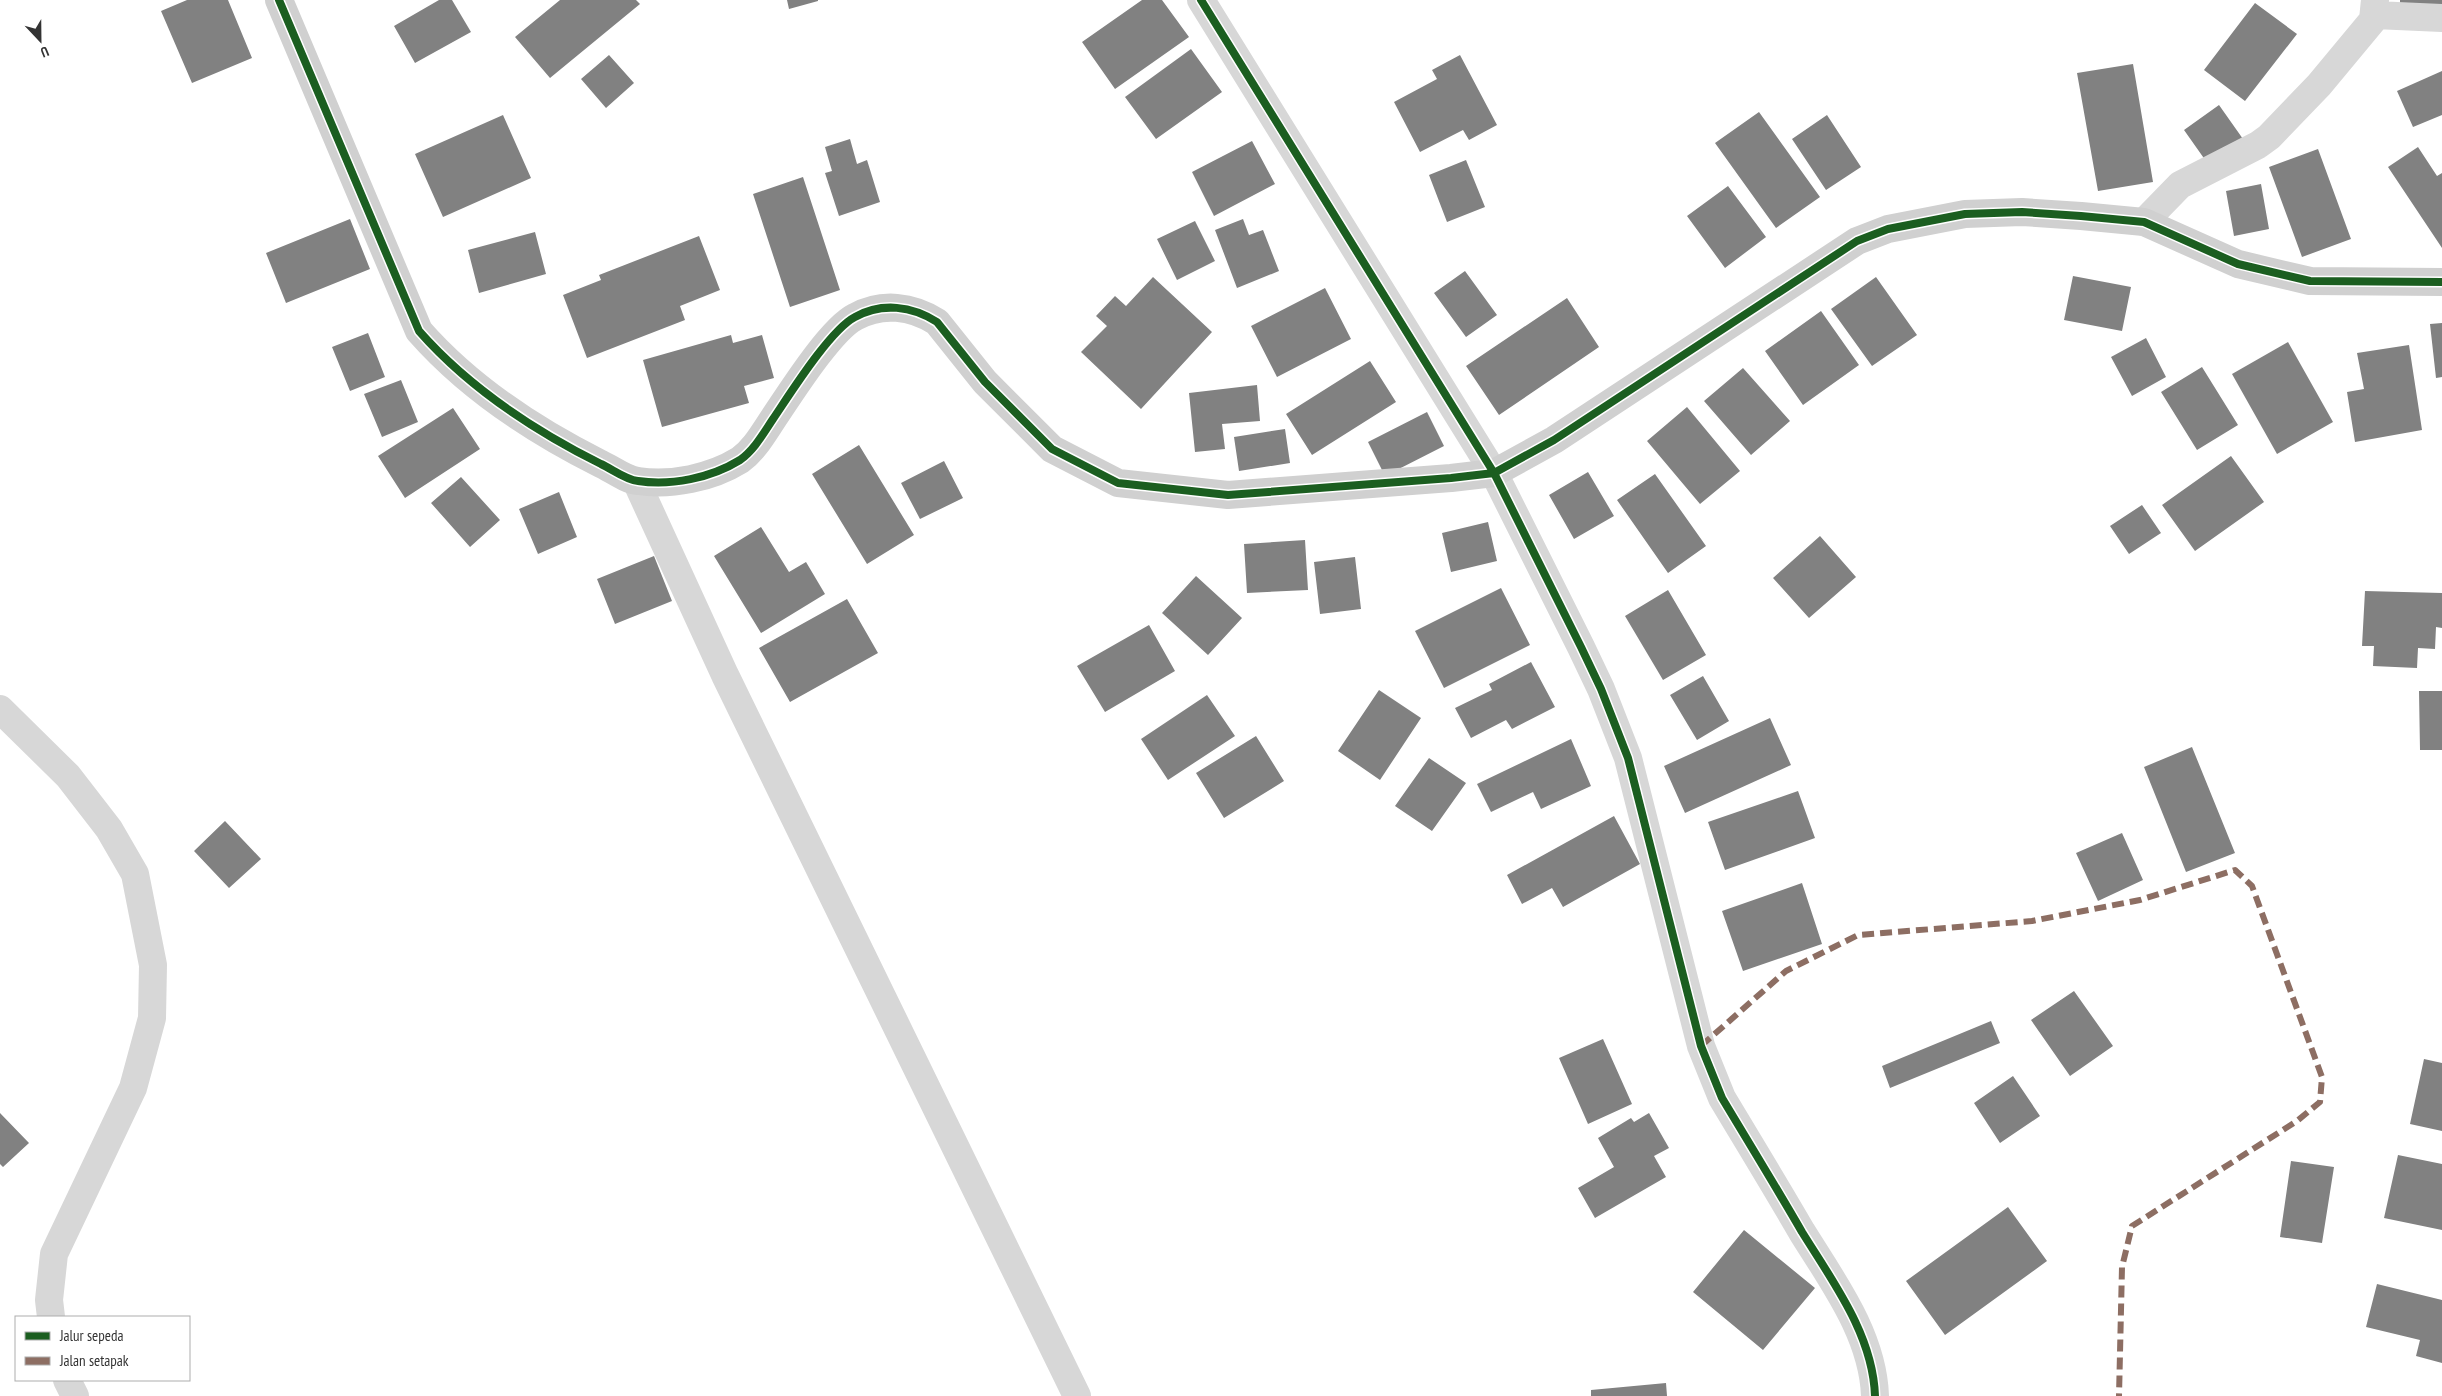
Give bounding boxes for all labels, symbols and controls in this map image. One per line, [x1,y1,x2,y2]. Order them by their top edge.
north arrow [15,15,65,65]
text: U [38,42,52,62]
legend [15,1316,190,1381]
text: Jalur sepeda [59,1326,123,1345]
text: Jalan setapak [59,1351,129,1370]

